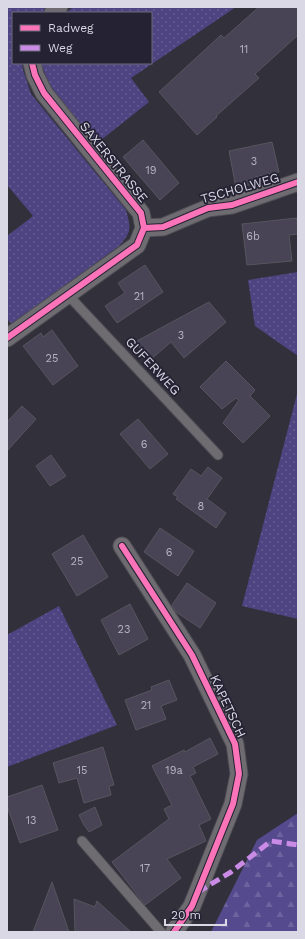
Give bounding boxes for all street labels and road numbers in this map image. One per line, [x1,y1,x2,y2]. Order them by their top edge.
street label: SAXERSTRASSE [77,119,151,205]
street label: TSCHOLWEG [199,170,281,206]
street label: GUFERWEG [122,334,184,398]
street label: KAPETSCH [207,672,249,740]

